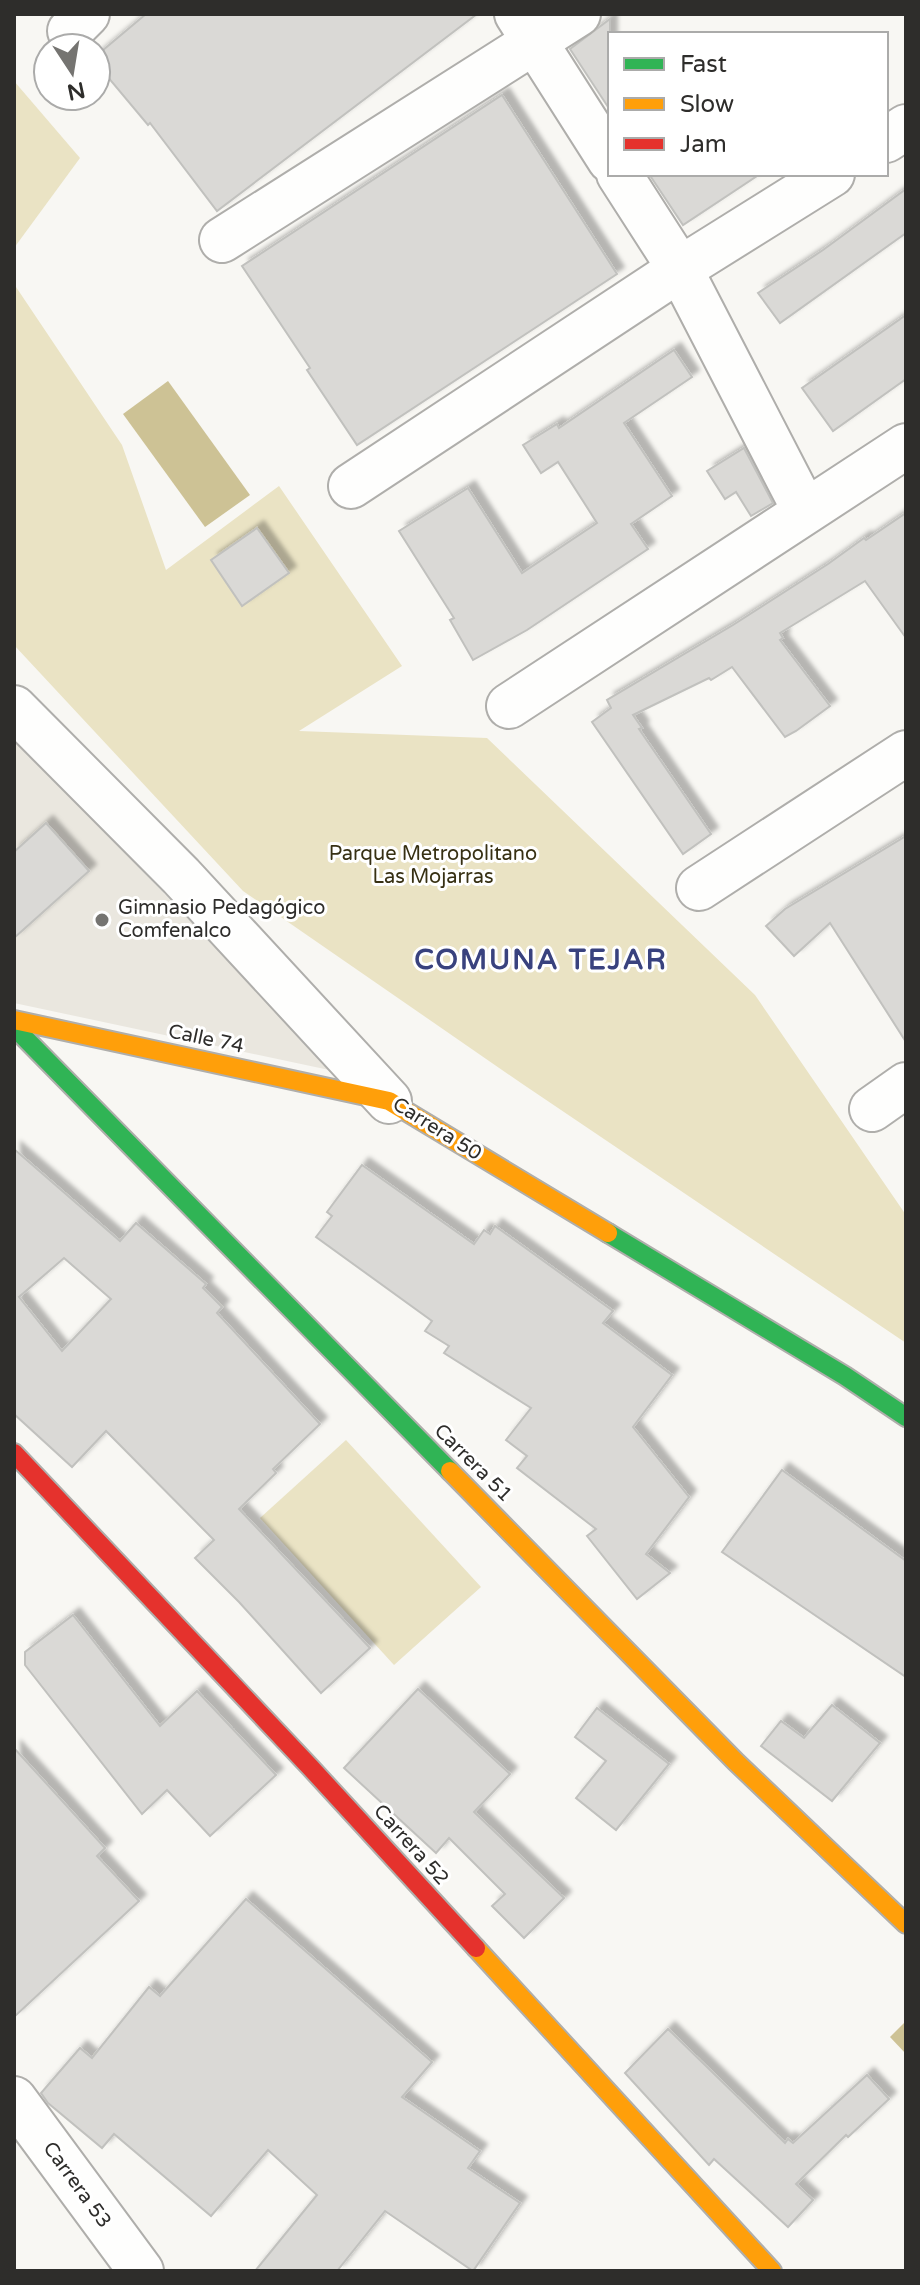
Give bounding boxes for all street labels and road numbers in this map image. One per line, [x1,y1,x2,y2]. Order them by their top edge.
street label: Calle 74 [166,1019,246,1059]
street label: Carrera 50 [388,1092,486,1166]
street label: Carrera 51 [429,1419,517,1507]
street label: Carrera 52 [368,1800,454,1890]
street label: Carrera 53 [38,2137,116,2233]

